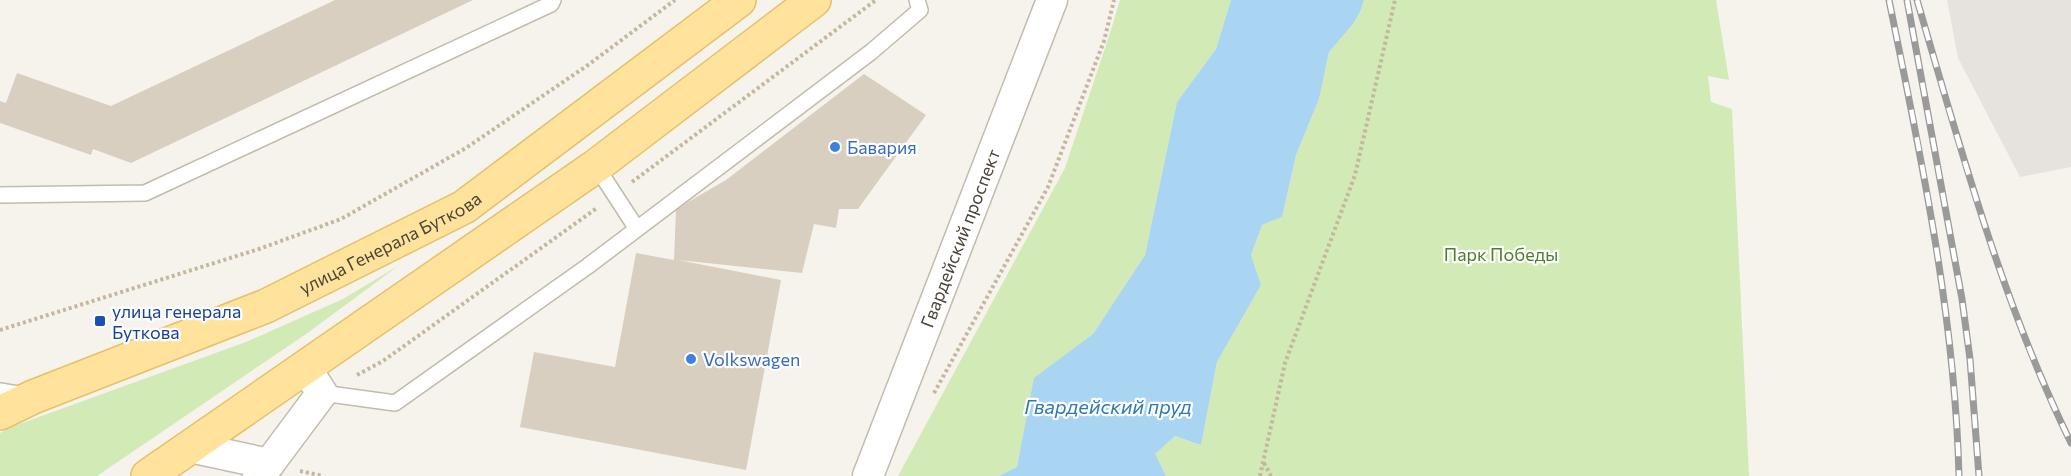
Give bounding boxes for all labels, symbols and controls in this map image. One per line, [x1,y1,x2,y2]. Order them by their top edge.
place label: Бавария [847,136,917,158]
marker: Бавария [828,140,842,154]
street label: Гвардейский проспект [916,145,1005,331]
street label: улица Генерала Буткова [295,187,485,299]
park label: Парк Победы [1444,243,1558,265]
place label: улица генерала Буткова [112,300,241,343]
marker: улица генерала Буткова [93,314,107,328]
place label: Volkswagen [703,348,800,370]
marker: Volkswagen [684,352,698,366]
water label: Гвардейский пруд [1024,394,1192,418]

